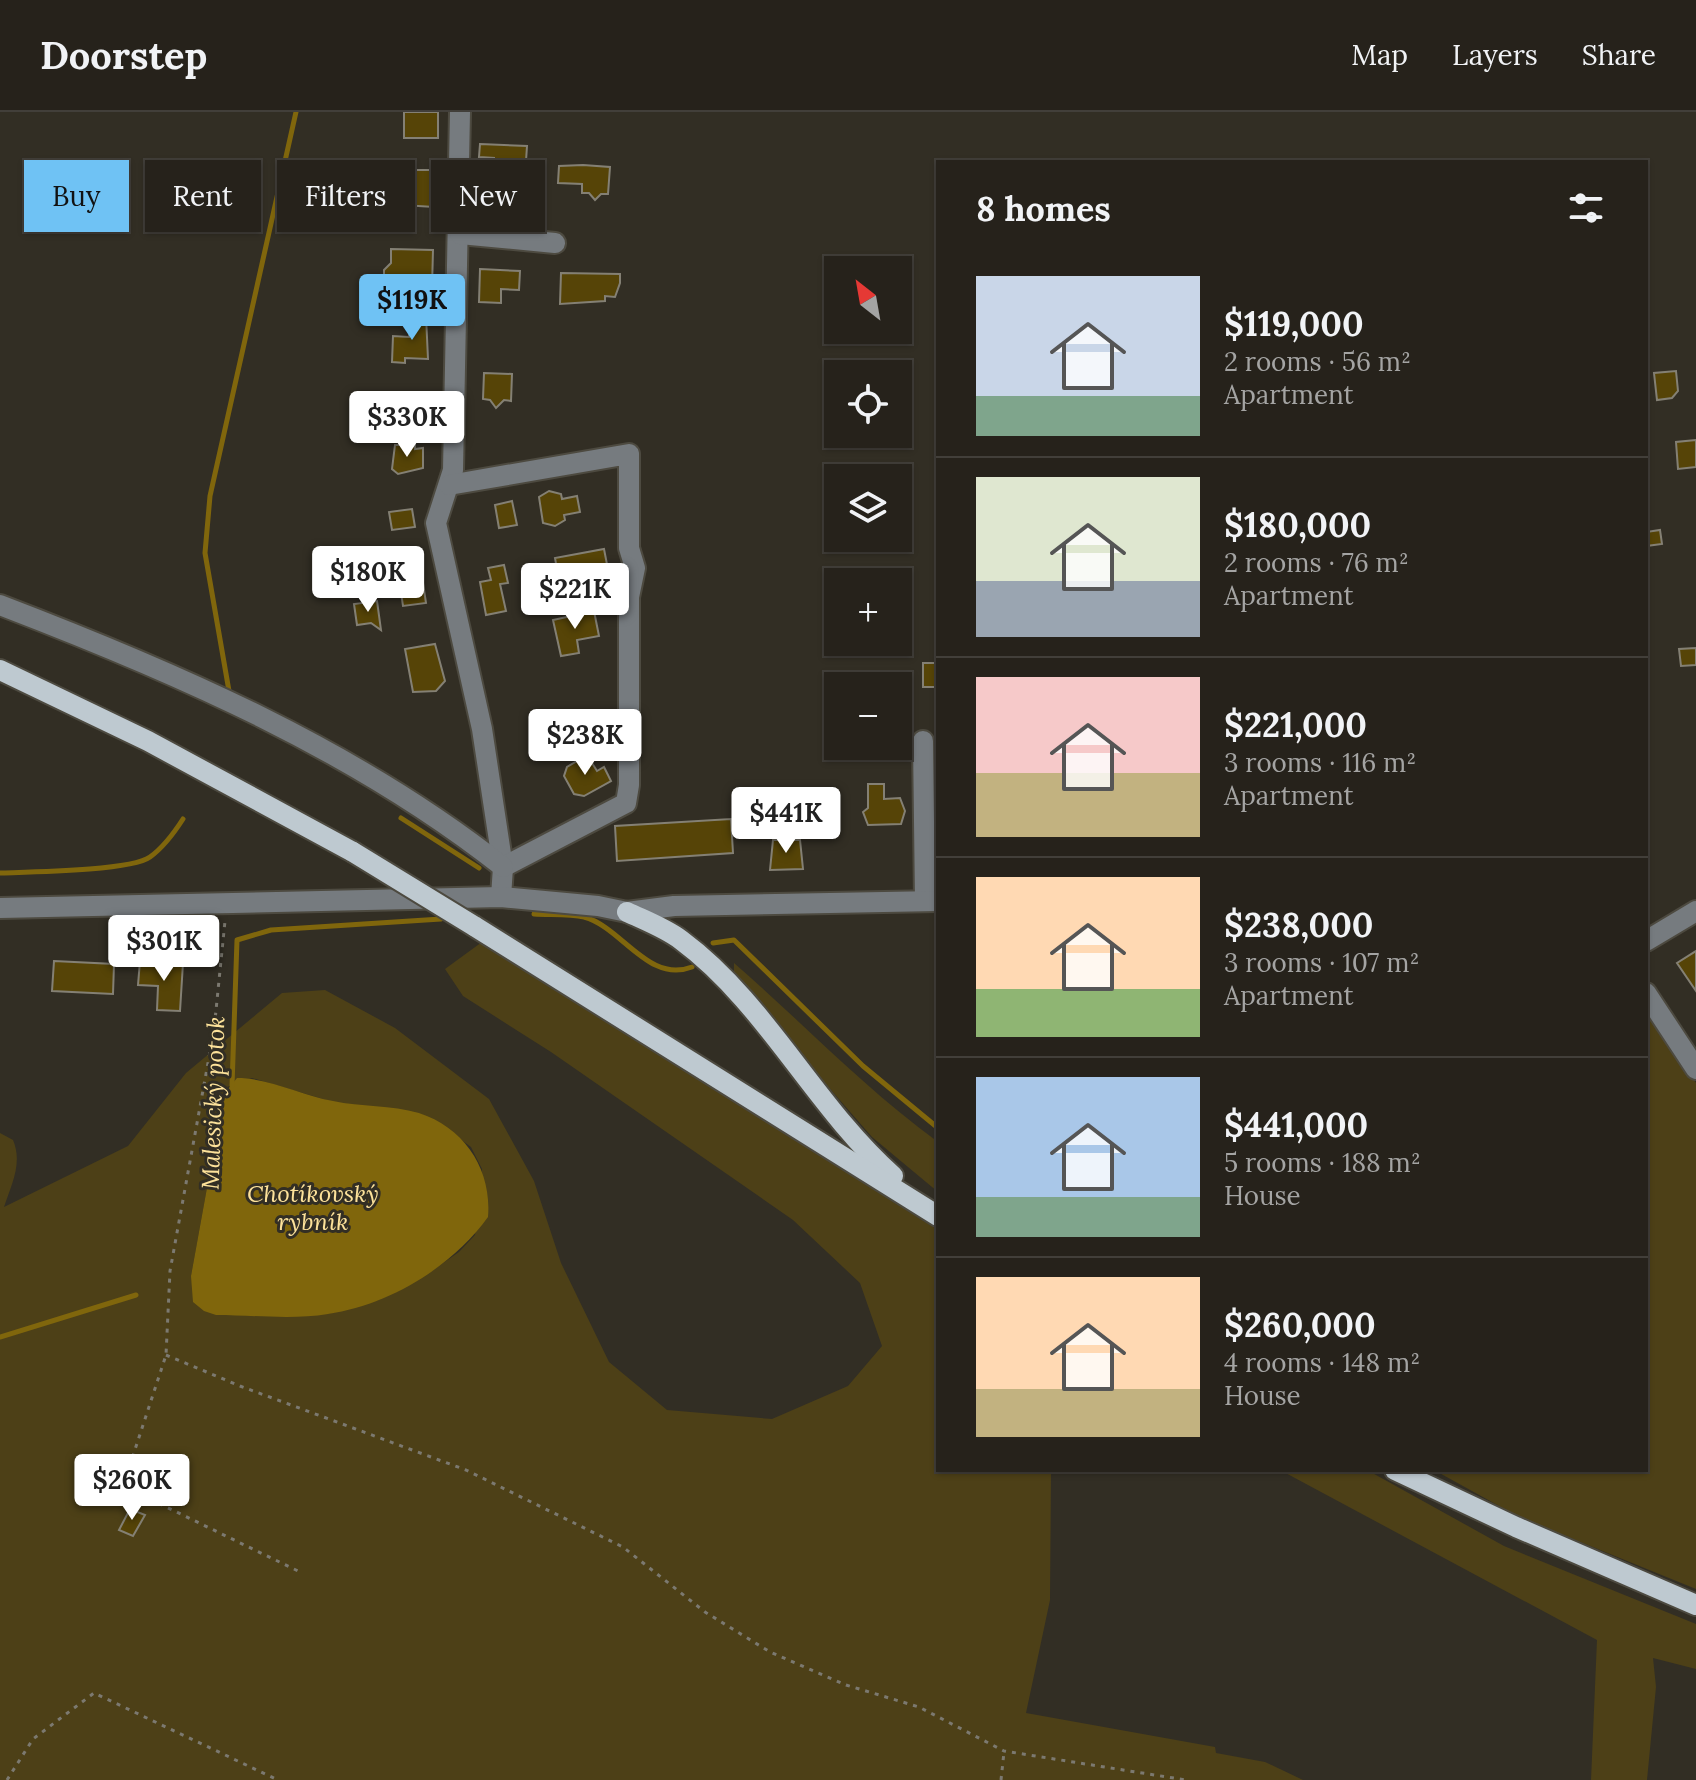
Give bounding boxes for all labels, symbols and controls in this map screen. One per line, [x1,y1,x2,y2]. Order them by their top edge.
text: Doorstep [40,31,207,79]
text: Map [1351,37,1408,73]
text: Layers [1452,37,1538,73]
text: Share [1582,37,1656,73]
chip: Buy [24,160,129,232]
chip: Rent [145,160,261,232]
chip: Filters [277,160,415,232]
chip: New [431,160,545,232]
icon: filters [1564,186,1608,230]
text: 8 homes [976,187,1111,230]
north arrow [824,256,912,344]
map controls [824,256,912,760]
pin: $119K [356,274,468,342]
text: $119K [377,283,447,316]
text: $119,000 [1224,302,1364,345]
icon: home [1040,308,1136,404]
text: 2 rooms · 56 m² [1224,345,1411,378]
button: locate [824,360,912,448]
text: Apartment [1224,378,1354,411]
pin: $330K [351,391,463,459]
text: $330K [367,400,447,433]
button: layers [824,464,912,552]
text: $180,000 [1224,503,1371,546]
icon: home [1040,509,1136,605]
pin: $180K [312,546,424,614]
text: 2 rooms · 76 m² [1224,546,1409,579]
text: $180K [330,555,406,588]
pin: $221K [519,563,631,631]
button: + [824,568,912,656]
text: $221K [539,572,611,605]
text: Apartment [1224,579,1354,612]
button: − [824,672,912,760]
text: $221,000 [1224,703,1367,746]
pin: $238K [529,709,641,777]
icon: home [1040,709,1136,805]
text: $238K [546,718,624,751]
text: 3 rooms · 116 m² [1224,746,1416,779]
text: Apartment [1224,779,1354,812]
pin: $441K [730,787,842,855]
text: $441K [749,796,823,829]
text: $238,000 [1224,903,1373,946]
icon: home [1040,909,1136,1005]
pin: $301K [108,915,220,983]
text: $301K [126,924,202,957]
text: 3 rooms · 107 m² [1224,946,1419,979]
text: Apartment [1224,979,1354,1012]
water label: Malesický potok [194,1016,232,1190]
text: $441,000 [1224,1103,1368,1146]
icon: home [1040,1109,1136,1205]
text: 5 rooms · 188 m² [1224,1146,1421,1179]
water label: Chotíkovský rybník [247,1178,379,1237]
text: House [1224,1179,1301,1212]
text: $260,000 [1224,1303,1376,1346]
icon: home [1040,1309,1136,1405]
text: 4 rooms · 148 m² [1224,1346,1420,1379]
text: House [1224,1379,1301,1412]
pin: $260K [76,1454,188,1522]
text: $260K [92,1463,172,1496]

